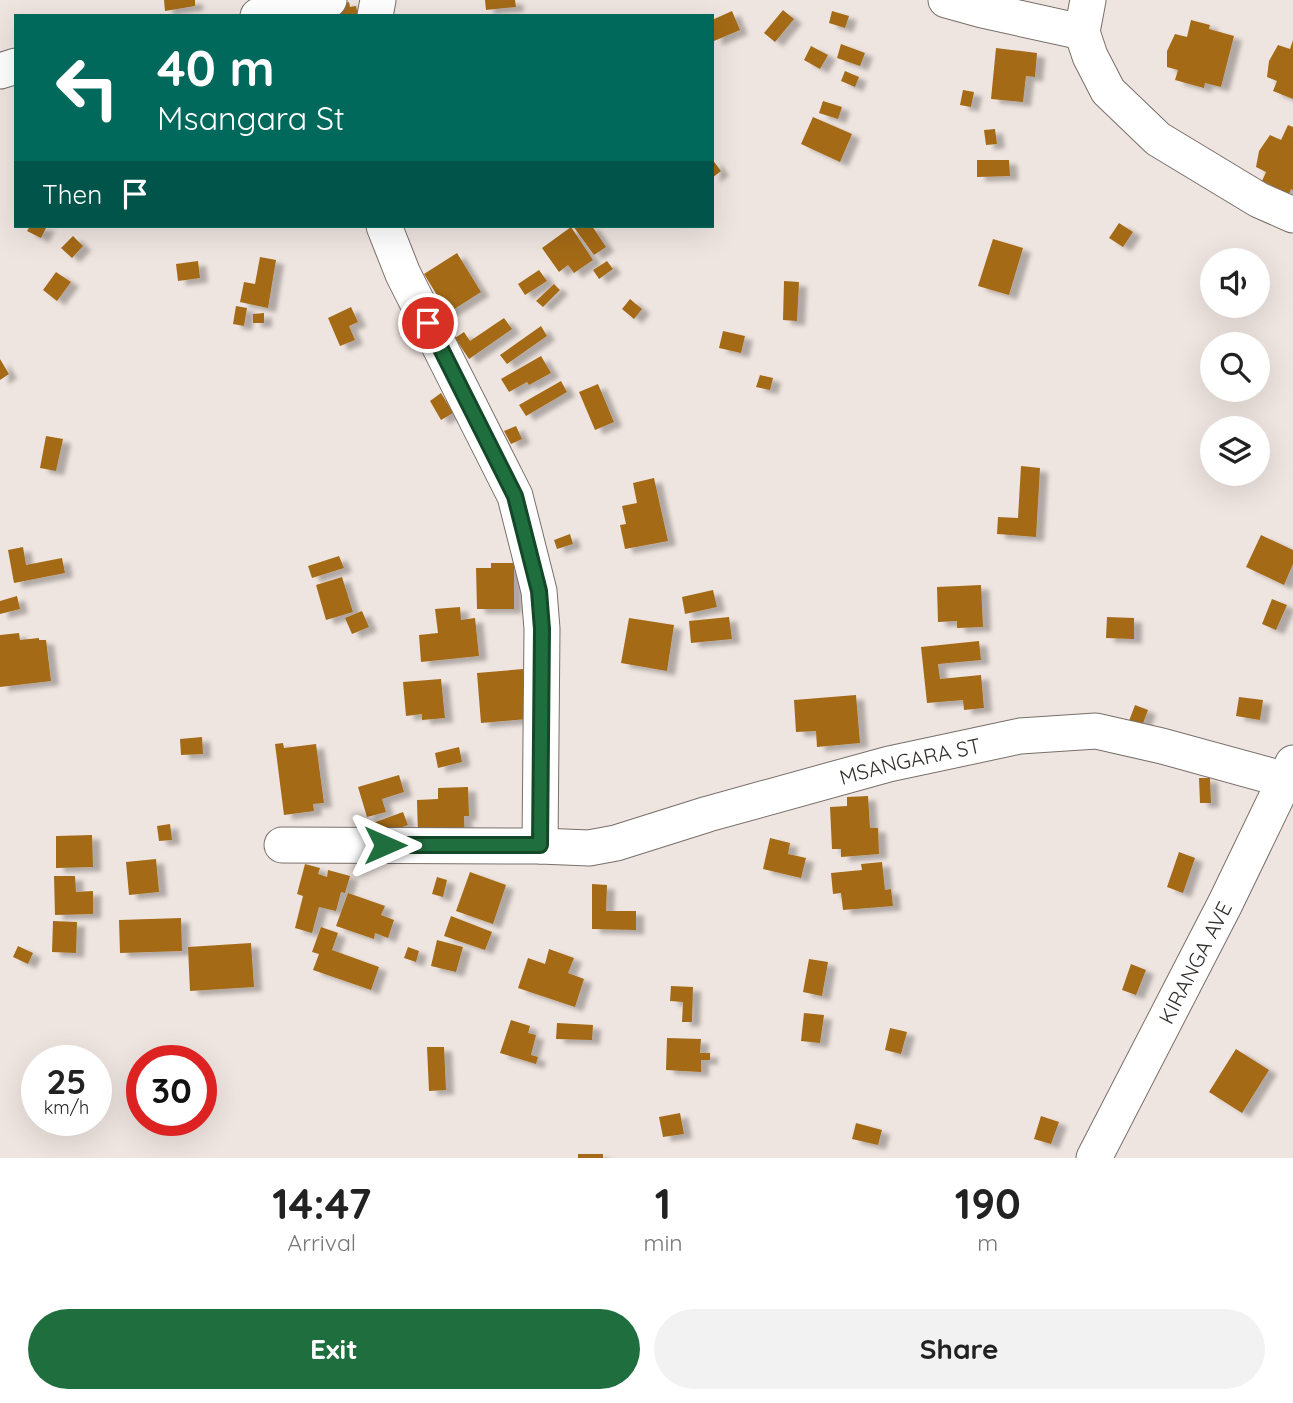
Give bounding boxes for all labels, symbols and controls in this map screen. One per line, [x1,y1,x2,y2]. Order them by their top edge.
text: 40 m [157,37,275,98]
icon: left [42,42,133,133]
text: Msangara St [157,98,345,138]
icon: arrive [116,175,154,213]
text: Then [42,178,102,211]
map controls [1200,248,1270,486]
button: sound [1200,248,1270,318]
pin [398,293,458,353]
icon: arrive [409,304,447,342]
button: search [1200,332,1270,402]
button: layers [1200,416,1270,486]
street label: MSANGARA ST [837,732,983,790]
position arrow [348,808,422,882]
street label: KIRANGA AVE [1153,897,1237,1028]
speed limit sign: 30 [126,1045,217,1136]
text: 25 [46,1059,87,1103]
text: km/h [44,1096,89,1119]
text: 14:47 [272,1177,371,1230]
text: 1 [655,1177,671,1230]
text: 190 [955,1177,1021,1230]
text: Arrival [287,1228,356,1257]
text: min [643,1228,683,1257]
text: m [977,1228,998,1257]
button: Exit [28,1309,640,1389]
button: Share [654,1309,1265,1389]

